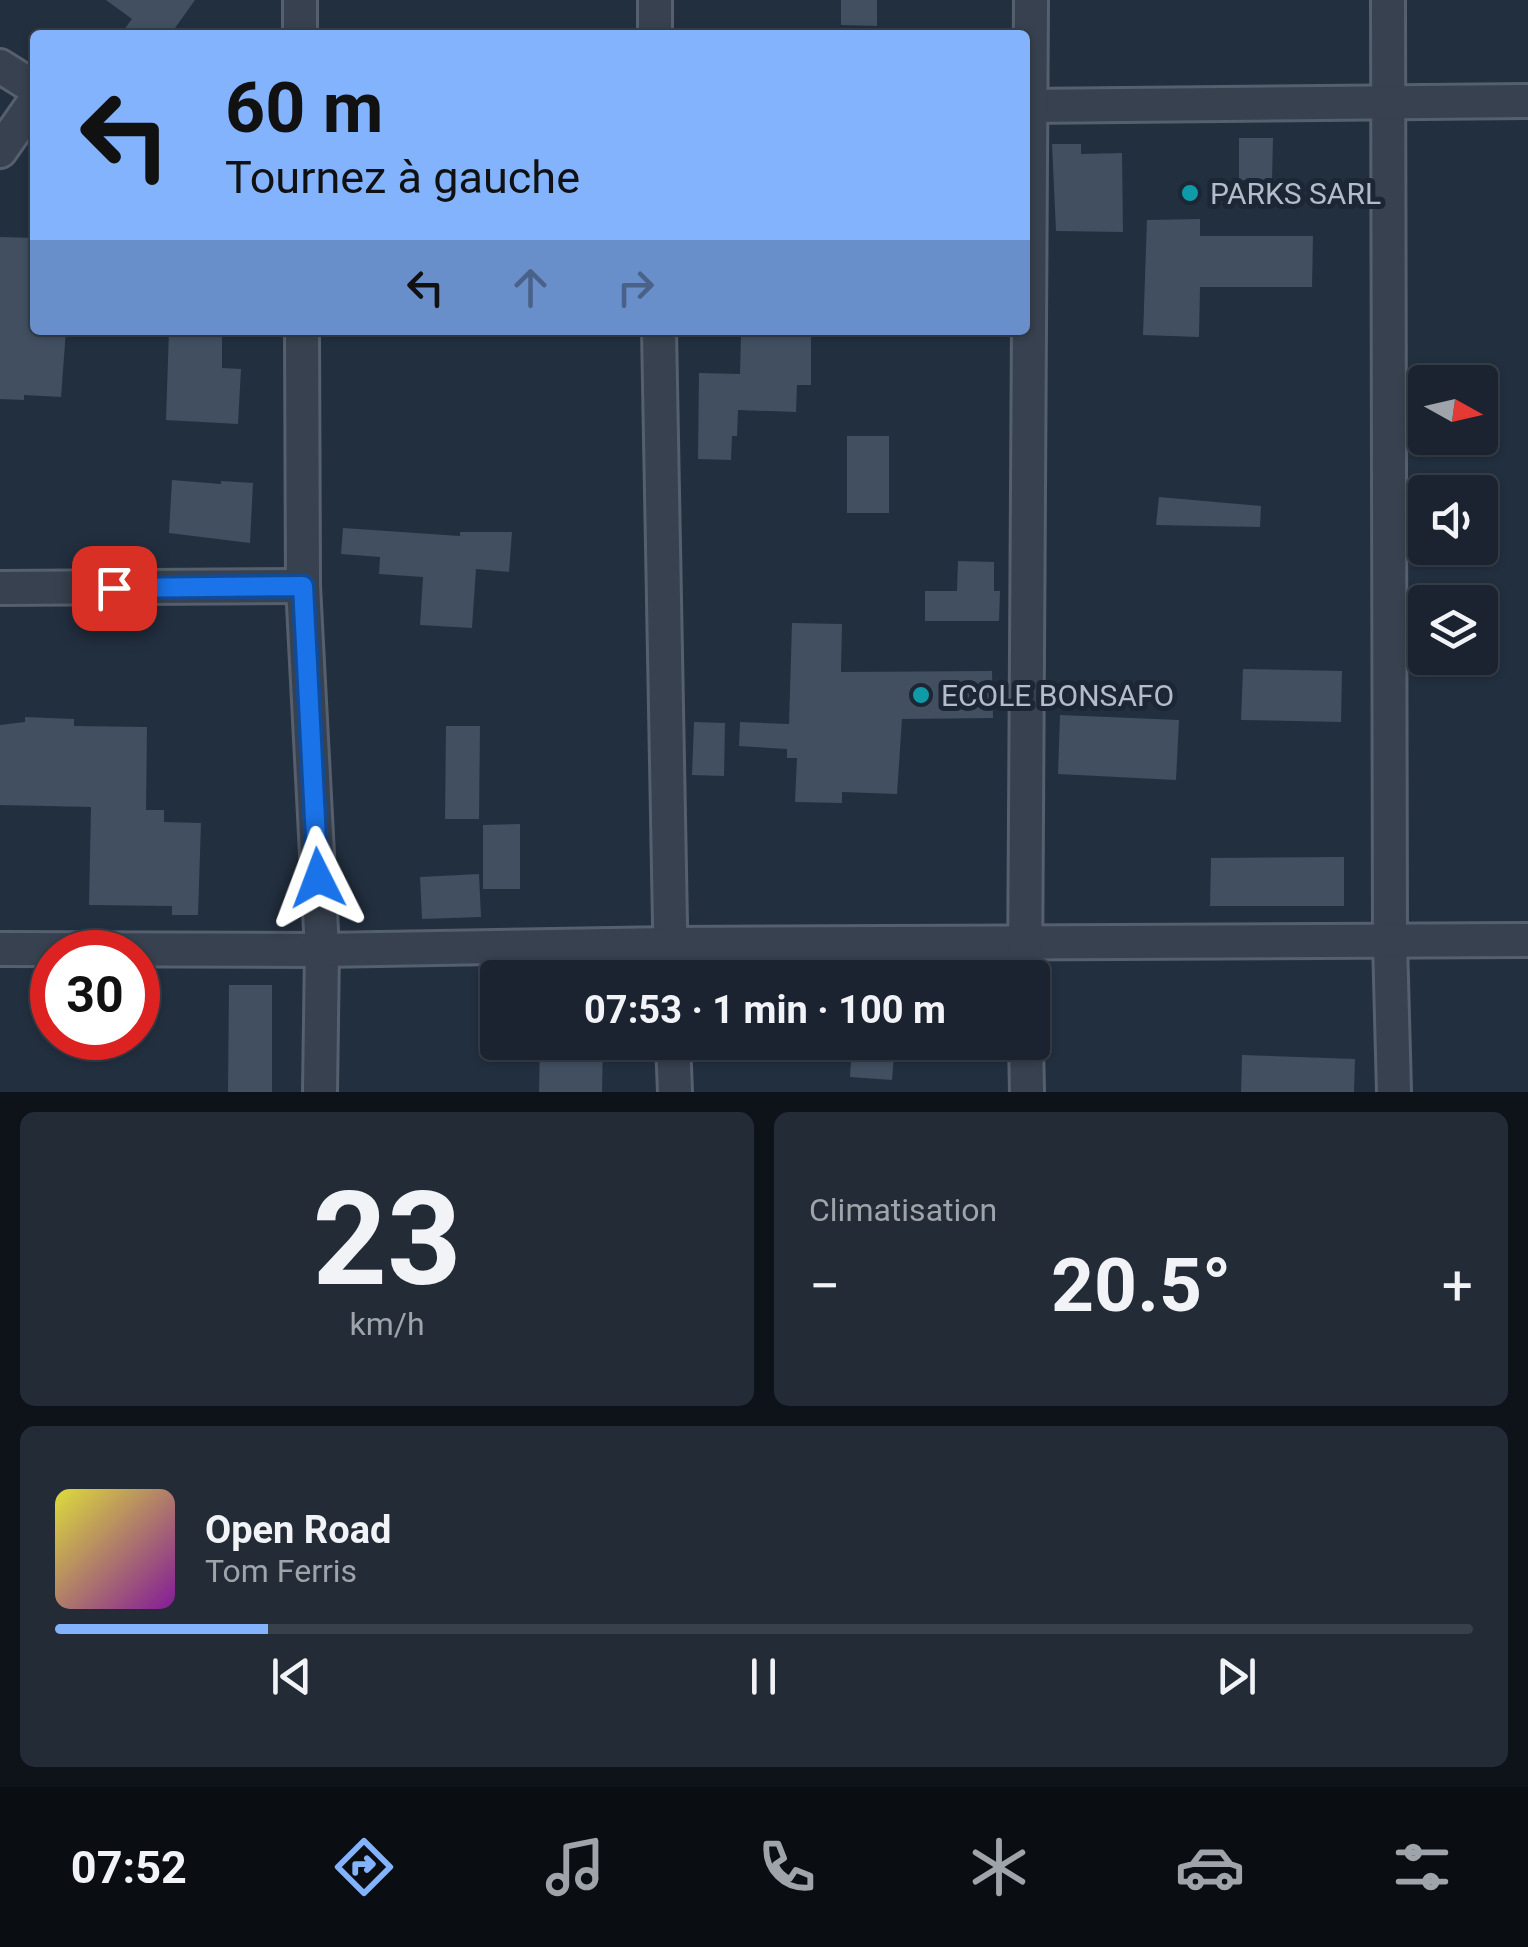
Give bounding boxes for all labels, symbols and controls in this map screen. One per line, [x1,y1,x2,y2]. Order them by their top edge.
text: 60 m [225,67,383,149]
icon: left [60,70,190,200]
text: Tournez à gauche [225,151,580,204]
place label: PARKS SARL [1210,176,1381,211]
marker: PARKS SARL [1179,182,1201,204]
icon: left [398,260,453,315]
icon: ahead [503,260,558,315]
icon: right [608,260,663,315]
north arrow [1408,365,1498,455]
map controls [1408,365,1498,675]
button: sound [1408,475,1498,565]
pin [72,546,157,631]
icon: arrive [87,561,142,616]
button: layers [1408,585,1498,675]
place label: ECOLE BONSAFO [941,678,1174,713]
marker: ECOLE BONSAFO [910,684,932,706]
position arrow [266,826,370,930]
speed limit sign: 30 [30,930,160,1060]
text: 07:53 · 1 min · 100 m [584,988,946,1032]
text: 23 [312,1163,462,1316]
text: Climatisation [809,1191,997,1229]
text: 20.5° [1051,1241,1231,1329]
text: − [809,1254,840,1318]
text: + [1442,1254,1473,1318]
text: km/h [349,1305,425,1343]
text: Open Road [205,1508,391,1552]
text: Tom Ferris [205,1552,357,1590]
icon: previous [264,1649,319,1704]
icon: pause [736,1649,791,1704]
icon: next [1209,1649,1264,1704]
icon: directions [329,1832,399,1902]
icon: music [540,1832,610,1902]
icon: phone [752,1832,822,1902]
icon: climate [964,1832,1034,1902]
icon: car [1175,1832,1245,1902]
icon: filters [1387,1832,1457,1902]
text: 07:52 [71,1841,187,1894]

